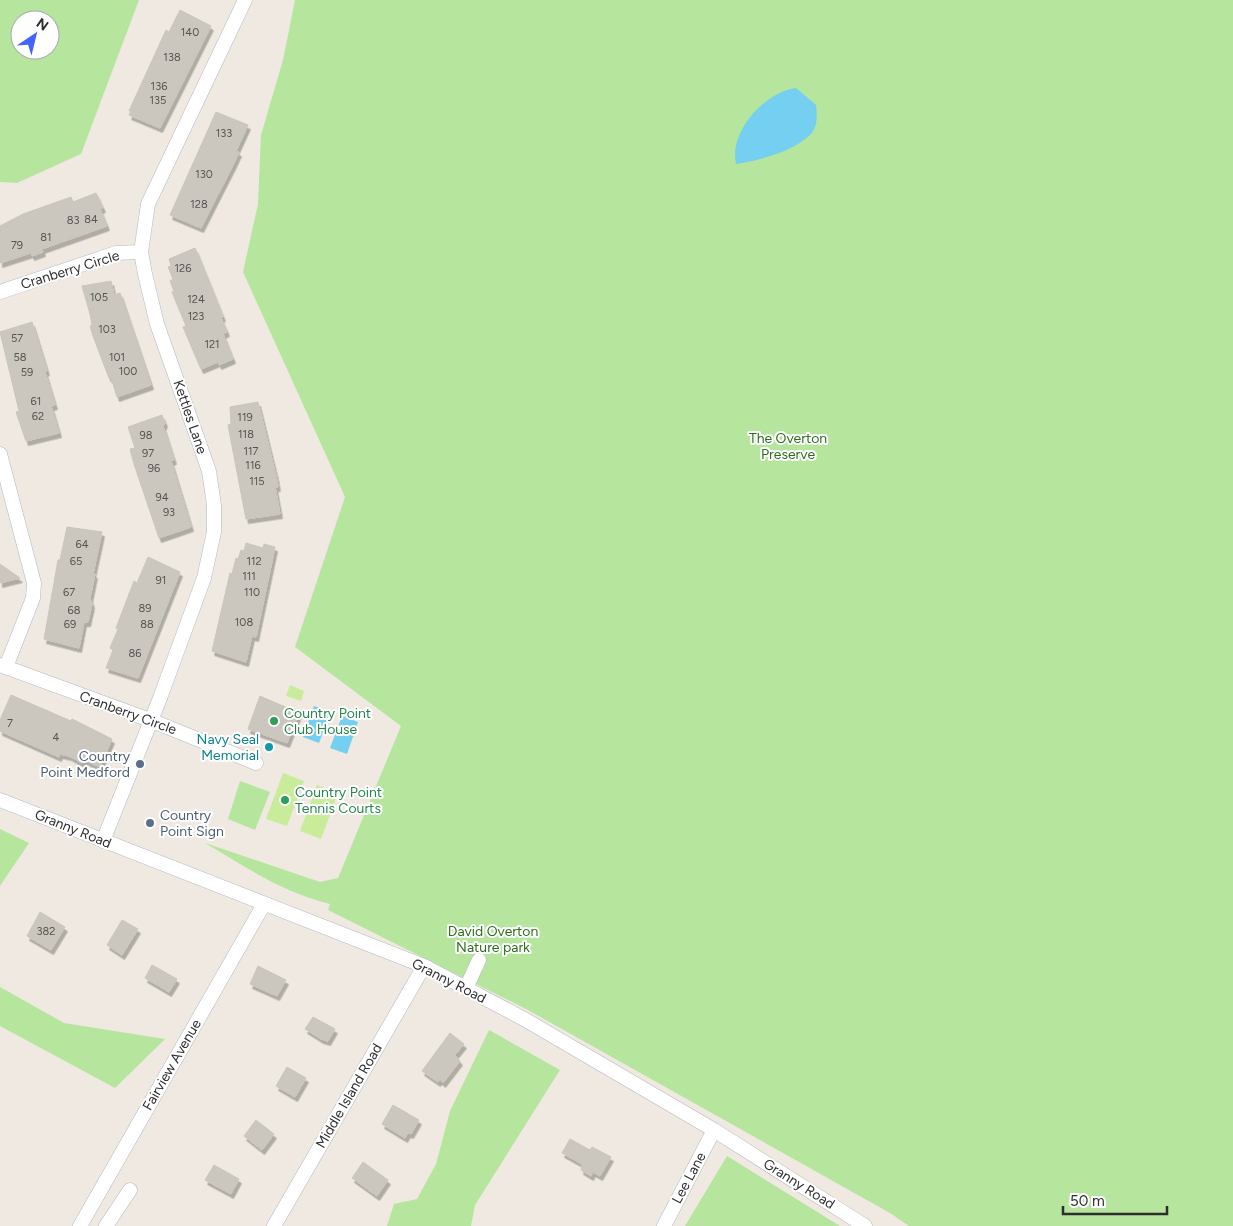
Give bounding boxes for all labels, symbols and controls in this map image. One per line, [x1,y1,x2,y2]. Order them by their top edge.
north arrow [10,10,60,60]
text: N [33,15,51,35]
house number: 140 [181,26,199,39]
house number: 138 [163,51,181,64]
house number: 136 [151,80,167,93]
house number: 135 [150,94,166,107]
house number: 133 [216,127,232,140]
house number: 130 [195,168,213,181]
house number: 128 [190,198,208,211]
house number: 84 [84,213,98,226]
house number: 83 [67,214,79,227]
house number: 81 [40,231,52,244]
house number: 79 [11,239,23,252]
street label: Cranberry Circle [19,247,122,293]
house number: 126 [175,262,191,275]
house number: 105 [90,291,108,304]
house number: 124 [187,293,205,306]
house number: 123 [188,310,204,323]
house number: 103 [98,323,116,336]
house number: 57 [11,332,23,345]
house number: 121 [204,338,220,351]
house number: 58 [13,351,27,364]
house number: 101 [109,351,125,364]
house number: 100 [119,365,137,378]
house number: 59 [21,366,33,379]
street label: Kettles Lane [169,378,211,457]
house number: 61 [31,395,41,408]
house number: 62 [32,410,44,423]
house number: 119 [237,411,253,424]
house number: 118 [238,428,254,441]
house number: 98 [140,429,153,442]
park label: The Overton Preserve [749,430,827,463]
house number: 117 [244,445,259,458]
house number: 97 [142,447,154,460]
house number: 116 [245,459,261,472]
house number: 96 [148,462,160,475]
house number: 115 [249,475,265,488]
house number: 94 [155,491,169,504]
house number: 93 [163,506,175,519]
house number: 64 [75,538,89,551]
house number: 65 [70,555,82,568]
house number: 112 [246,555,262,568]
house number: 111 [242,570,256,583]
house number: 91 [156,574,166,587]
house number: 67 [63,586,75,599]
house number: 110 [244,586,260,599]
house number: 89 [139,602,151,615]
house number: 68 [68,604,81,617]
house number: 108 [235,616,253,629]
house number: 69 [64,618,76,631]
house number: 88 [140,618,154,631]
house number: 86 [129,647,141,660]
street label: Cranberry Circle [77,688,179,739]
place label: Country Point Club House [284,705,371,738]
marker: Country Point Club House [268,715,280,727]
house number: 7 [7,717,13,730]
house number: 4 [53,731,60,744]
place label: Navy Seal Memorial [197,731,259,764]
marker: Navy Seal Memorial [263,741,275,753]
place label: Country Point Medford [40,748,131,781]
marker: Country Point Medford [134,758,146,770]
place label: Country Point Tennis Courts [295,784,382,817]
marker: Country Point Tennis Courts [279,794,291,806]
street label: Granny Road [32,806,114,852]
place label: Country Point Sign [160,807,224,840]
marker: Country Point Sign [144,817,156,829]
park label: David Overton Nature park [448,923,538,956]
house number: 382 [37,925,55,938]
street label: Granny Road [409,955,489,1007]
street label: Fairview Avenue [139,1016,205,1114]
street label: Middle Island Road [312,1041,386,1151]
street label: Lee Lane [668,1149,710,1207]
street label: Granny Road [760,1155,838,1213]
scale bar [1063,1184,1167,1216]
text: 50 m [1070,1192,1105,1210]

